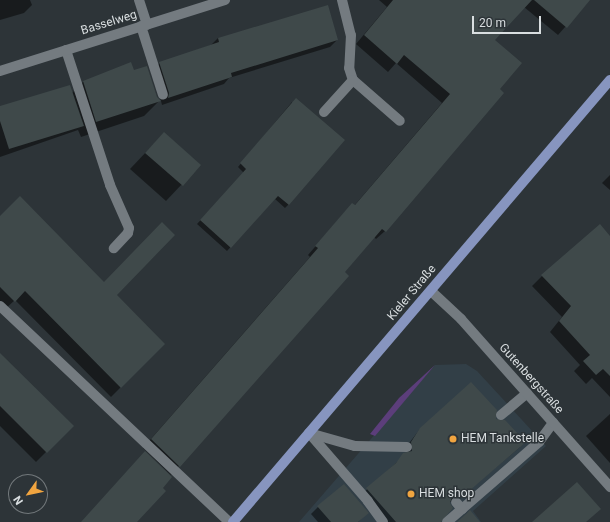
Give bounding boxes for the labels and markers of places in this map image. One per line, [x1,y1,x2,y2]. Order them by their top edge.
place label: HEM Tankstelle [461,432,544,446]
marker: HEM Tankstelle [448,434,458,444]
place label: HEM shop [419,487,474,501]
marker: HEM shop [406,489,416,499]

